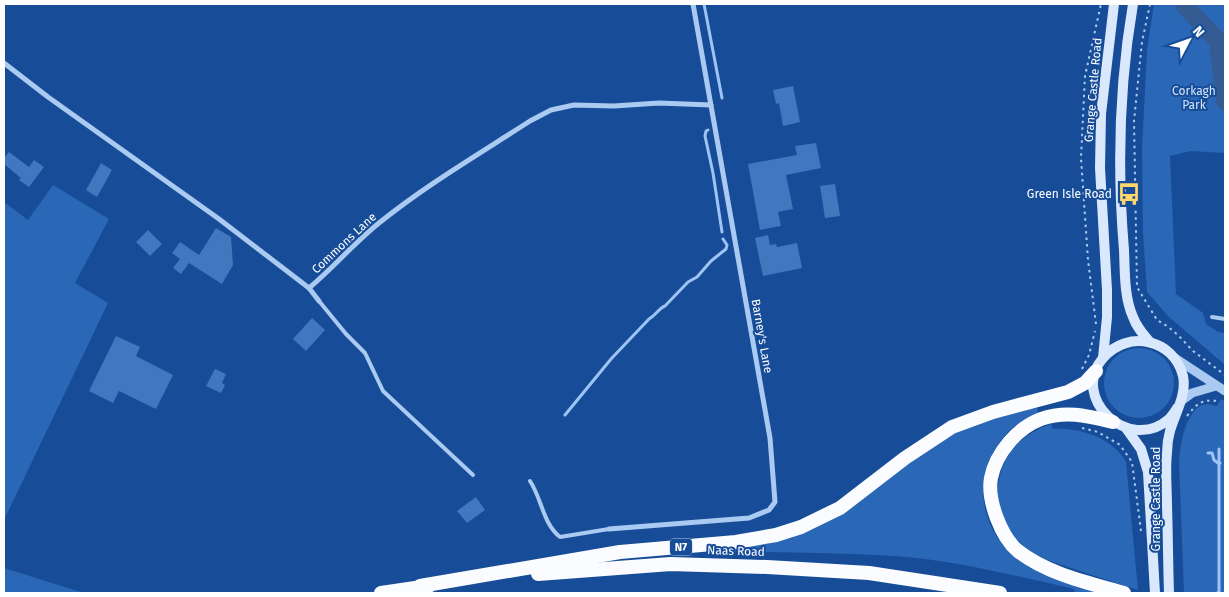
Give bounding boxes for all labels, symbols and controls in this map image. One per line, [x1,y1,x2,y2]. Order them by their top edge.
north arrow [1164,15,1214,65]
text: N [1189,23,1208,41]
street label: Grange Castle Road [1081,37,1105,143]
park label: Corkagh Park [1172,84,1216,112]
bus stop icon: Green Isle Road [1116,181,1142,207]
place label: Green Isle Road [1027,187,1112,201]
street label: Commons Lane [309,210,379,276]
street label: Barney's Lane [749,298,775,374]
street label: Grange Castle Road [1149,447,1163,551]
road number: N7 [670,538,692,556]
street label: Naas Road [707,543,765,559]

